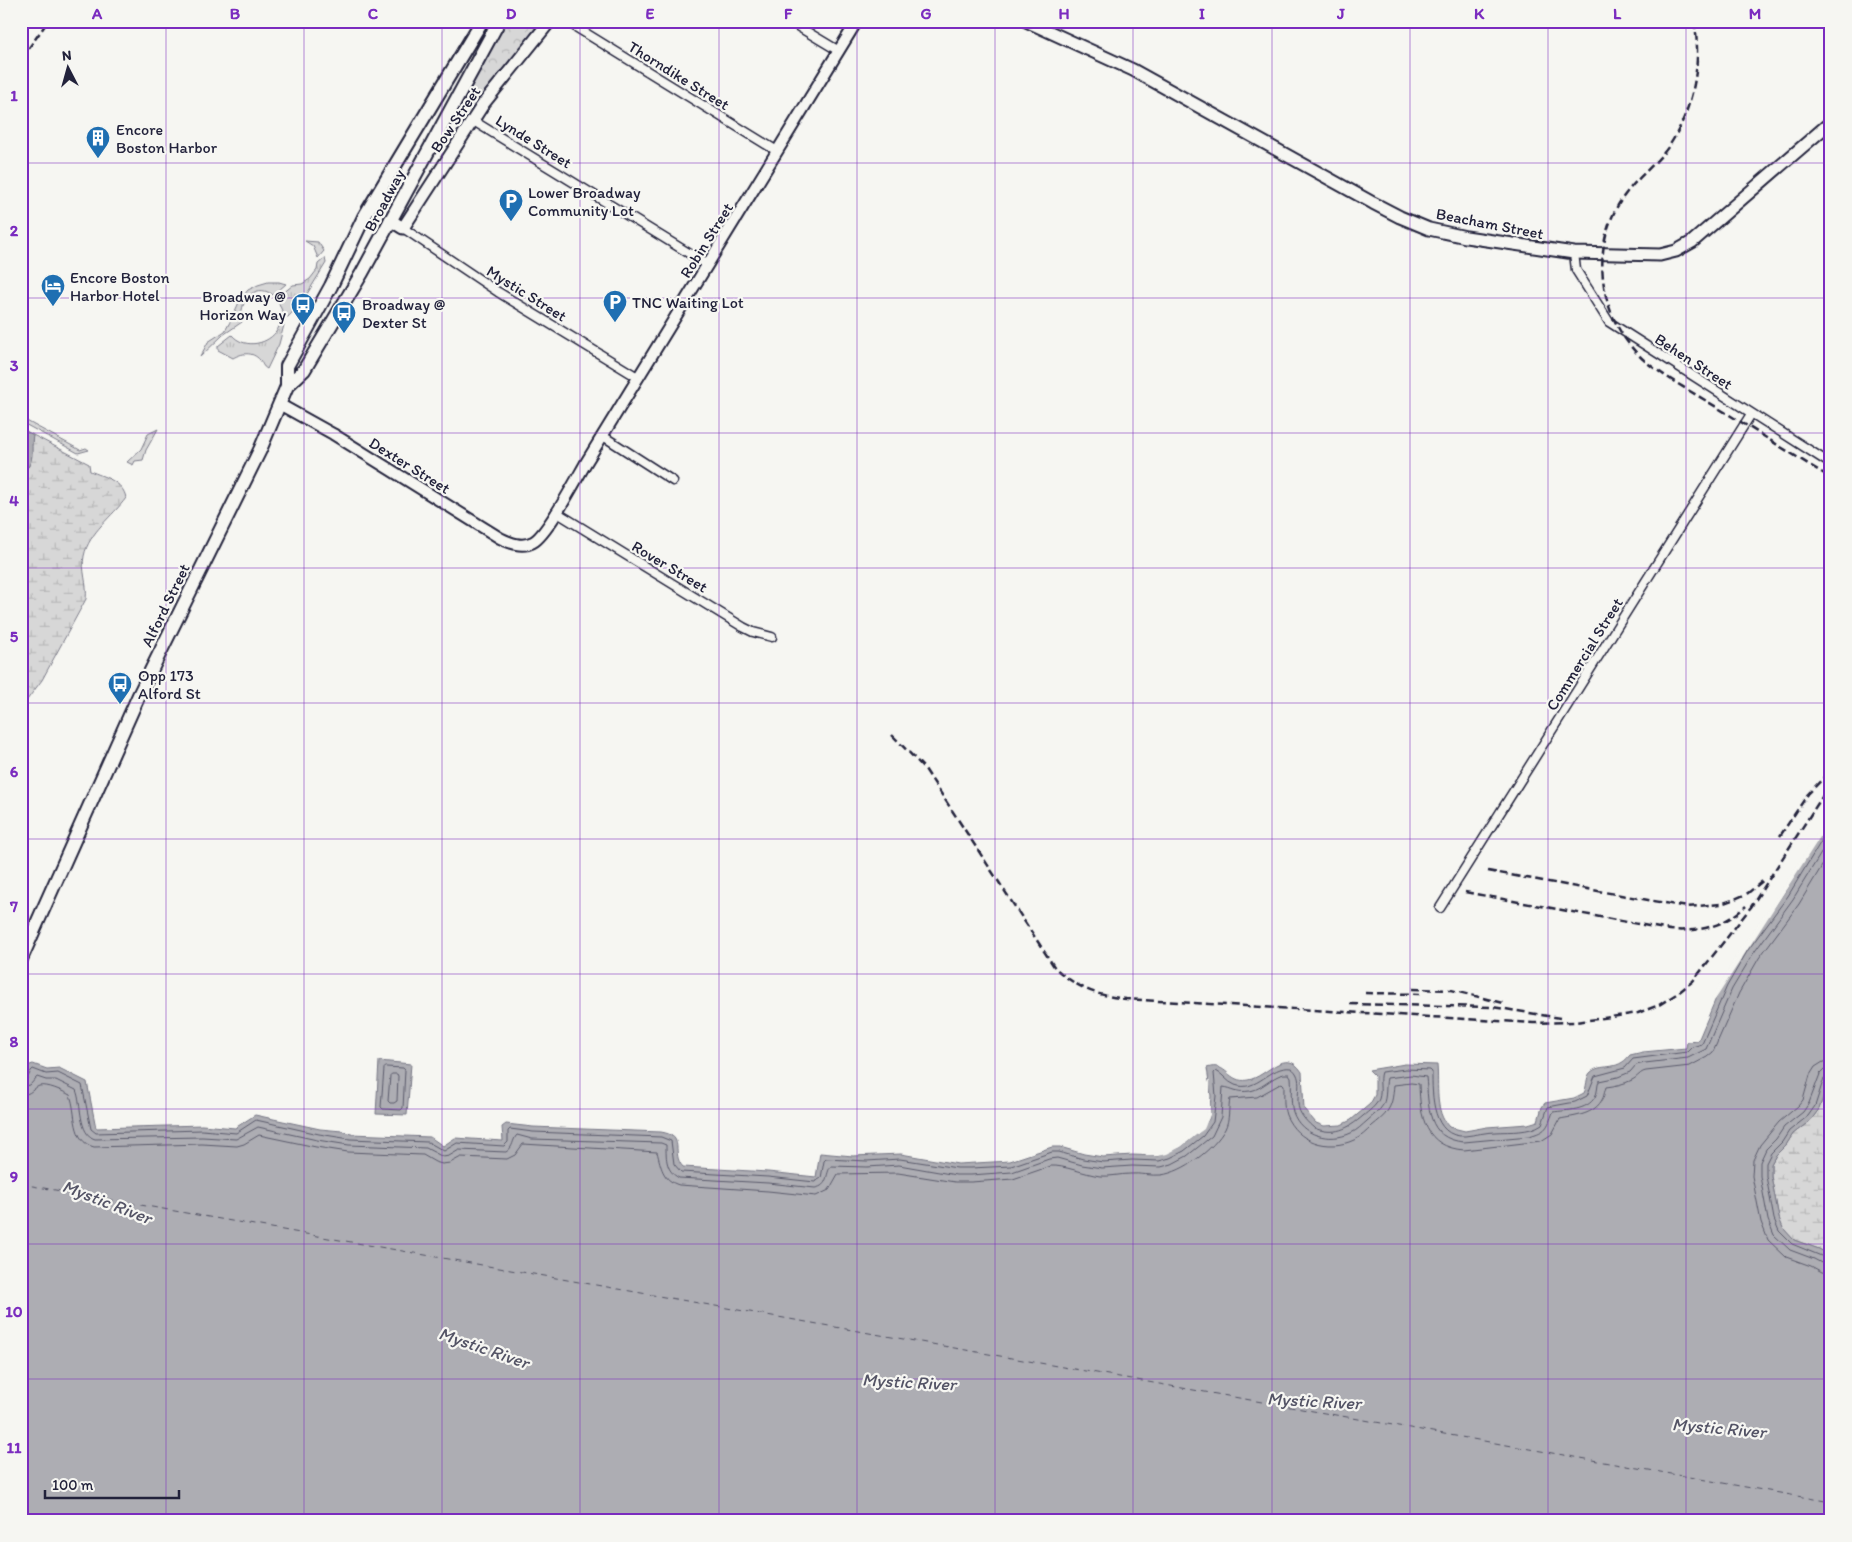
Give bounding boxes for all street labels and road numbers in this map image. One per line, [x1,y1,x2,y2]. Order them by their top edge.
street label: Thorndike Street [625,37,733,114]
street label: Bow Street [426,83,484,156]
street label: Lynde Street [492,111,575,172]
street label: Broadway [360,165,409,235]
street label: Robin Street [676,199,737,281]
street label: Beacham Street [1435,204,1545,243]
street label: Mystic Street [483,261,570,326]
street label: Behen Street [1651,329,1736,394]
street label: Dexter Street [366,433,454,498]
street label: Rover Street [628,536,711,596]
street label: Alford Street [137,560,194,650]
street label: Commercial Street [1542,594,1627,714]

